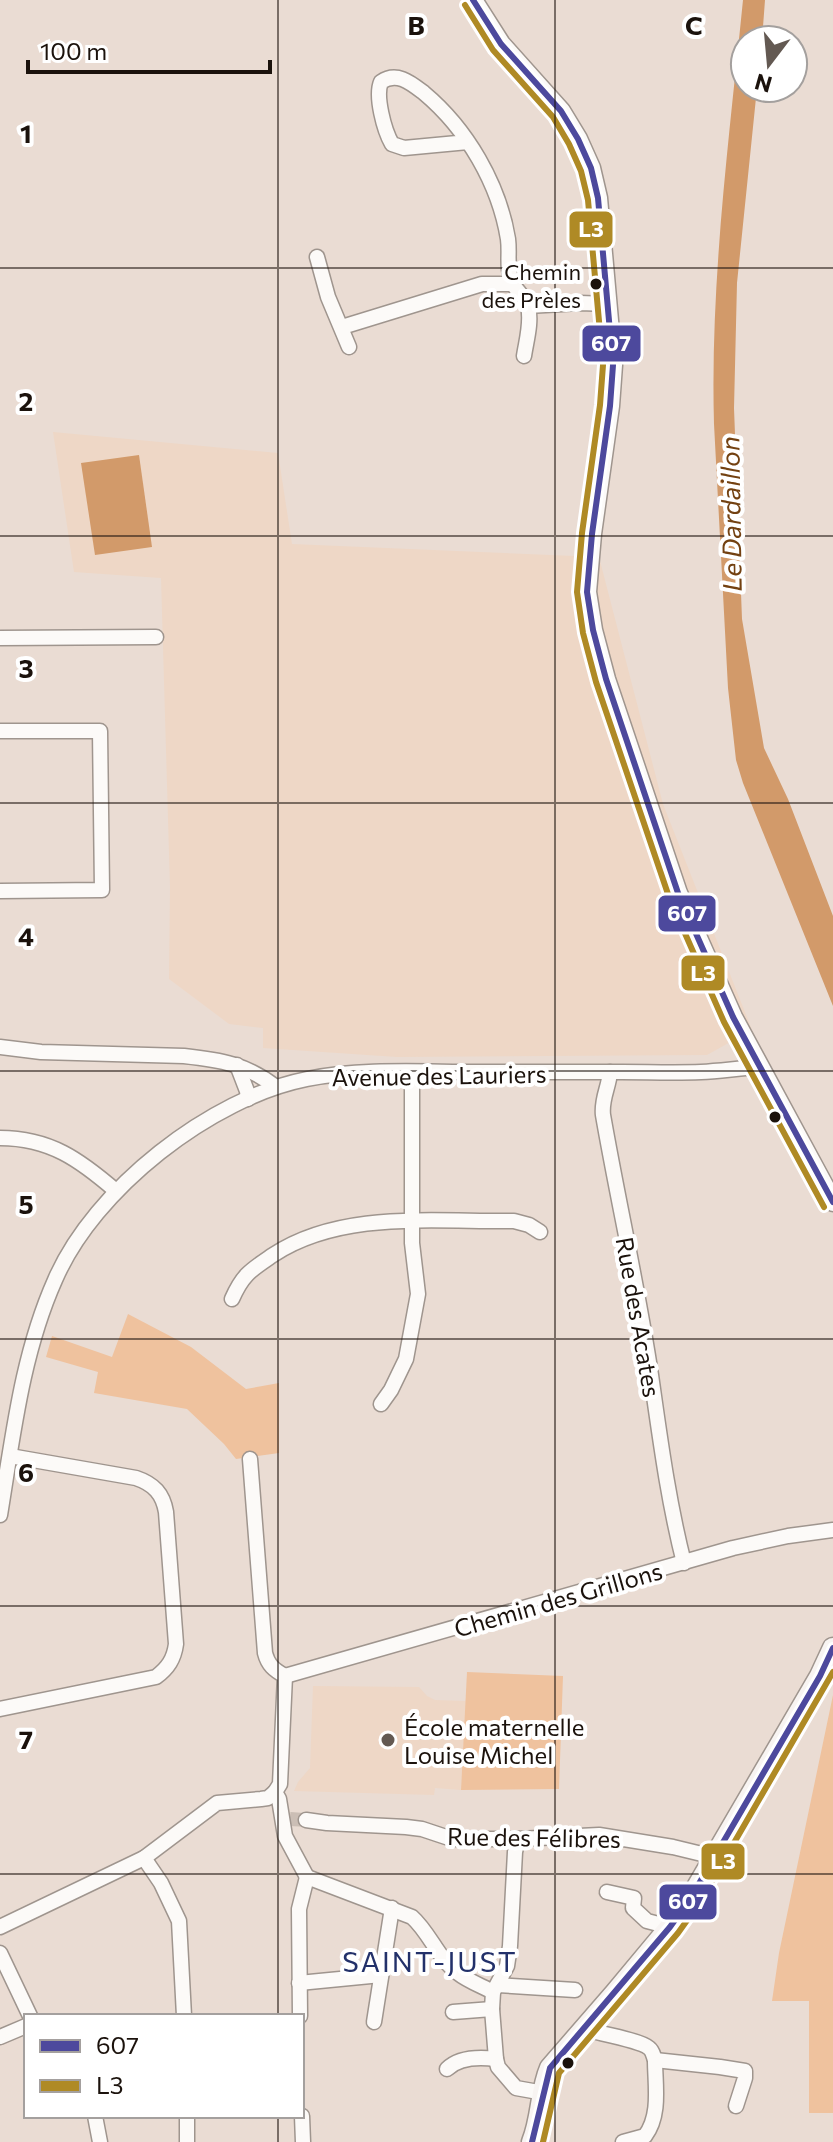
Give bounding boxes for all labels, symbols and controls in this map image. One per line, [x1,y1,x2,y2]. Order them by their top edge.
text: B [407,9,425,40]
text: C [685,9,703,40]
scale bar [28,24,270,74]
north arrow [729,24,809,104]
text: 100 m [40,36,107,65]
text: N [752,68,775,99]
text: 1 [20,117,32,148]
line badge: L3 [568,210,614,249]
text: L3 [578,215,604,242]
place label: Chemin des Prèles [481,258,581,313]
marker: Chemin des Prèles [588,276,604,292]
line badge: 607 [581,324,642,363]
text: 607 [591,329,631,356]
text: 2 [19,385,33,416]
water label: Le Dardaillon [713,436,747,592]
text: 3 [18,652,34,683]
line badge: 607 [657,894,717,933]
text: 607 [667,899,707,926]
text: 4 [18,920,34,951]
line badge: L3 [680,954,726,992]
text: L3 [690,959,716,986]
street label: Avenue des Lauriers [331,1059,547,1091]
unlabelled marker [767,1109,783,1125]
text: 5 [18,1188,34,1219]
street label: Rue des Acates [611,1235,667,1399]
text: 6 [18,1456,34,1487]
street label: Chemin des Grillons [451,1555,665,1643]
place label: École maternelle Louise Michel [404,1712,584,1769]
text: 7 [19,1723,33,1754]
marker: École maternelle Louise Michel [379,1731,397,1749]
street label: Rue des Félibres [447,1821,621,1853]
line badge: L3 [700,1842,746,1881]
text: L3 [710,1847,736,1874]
line badge: 607 [658,1883,718,1921]
text: 607 [668,1887,708,1914]
district label: SAINT-JUST [342,1944,518,1978]
legend [24,2014,304,2118]
text: 607 [96,2030,139,2059]
unlabelled marker [560,2055,576,2071]
text: L3 [96,2070,123,2099]

